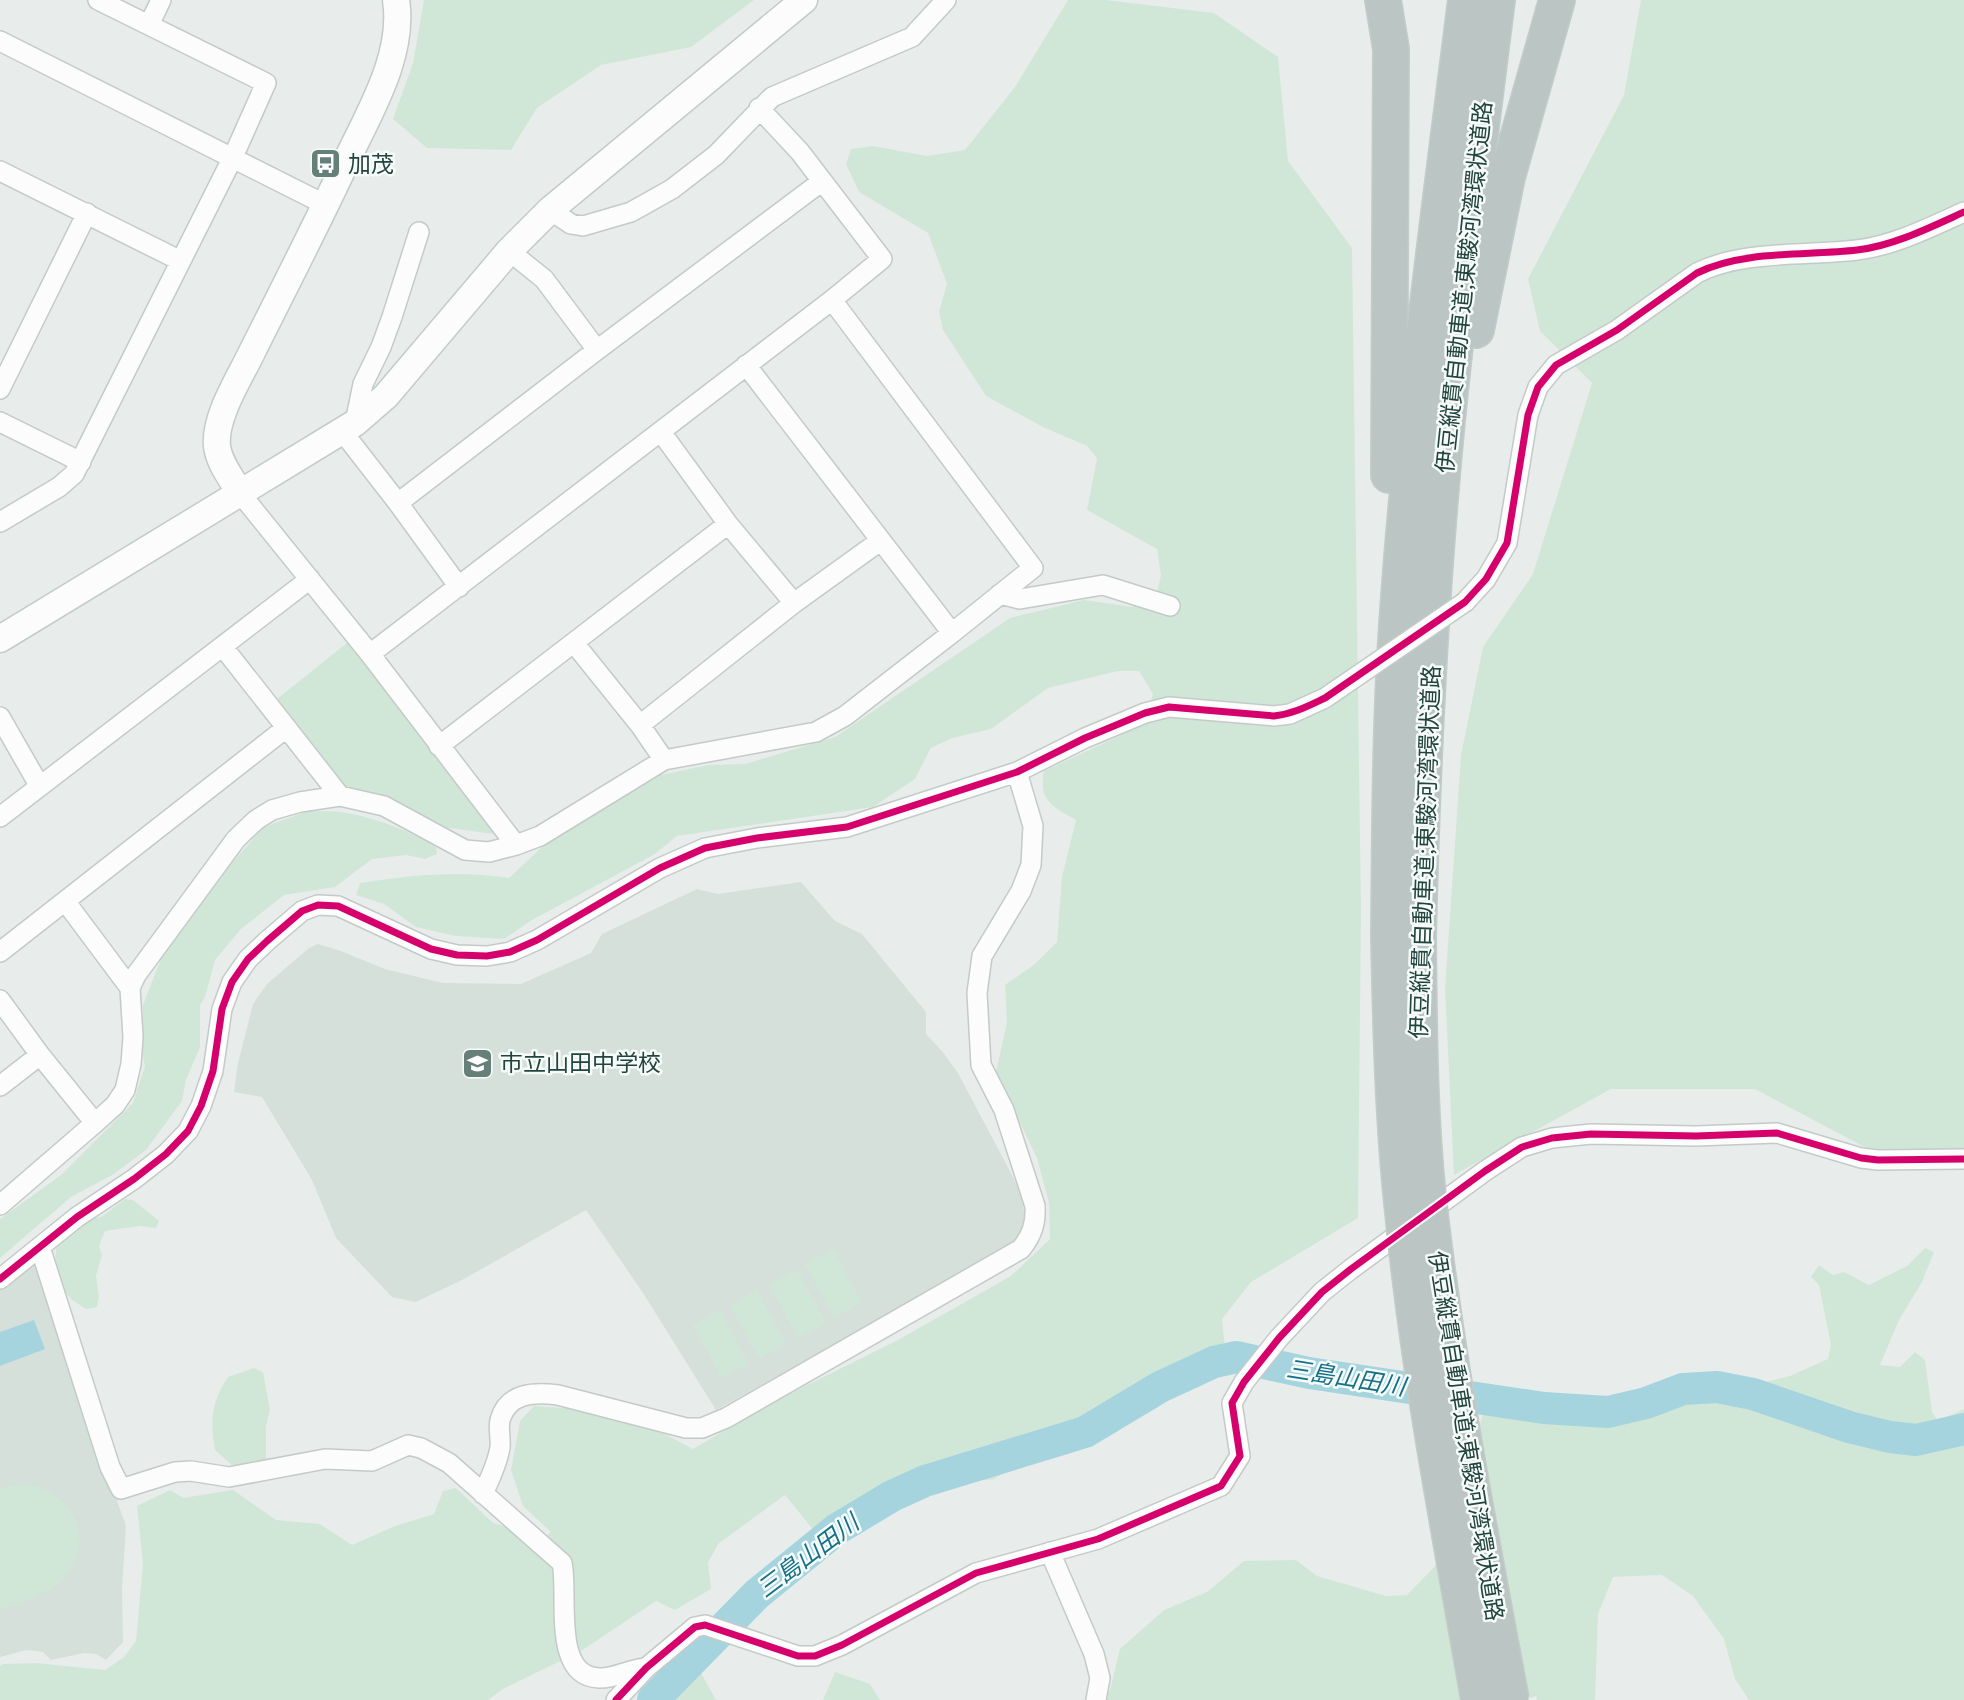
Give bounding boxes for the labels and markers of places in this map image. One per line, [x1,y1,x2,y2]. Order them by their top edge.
bus stop icon: 加茂 [308,147,342,181]
place label: 加茂 [348,149,394,178]
school or university icon: 市立山田中学校 [460,1046,494,1080]
place label: 市立山田中学校 [500,1048,661,1077]

